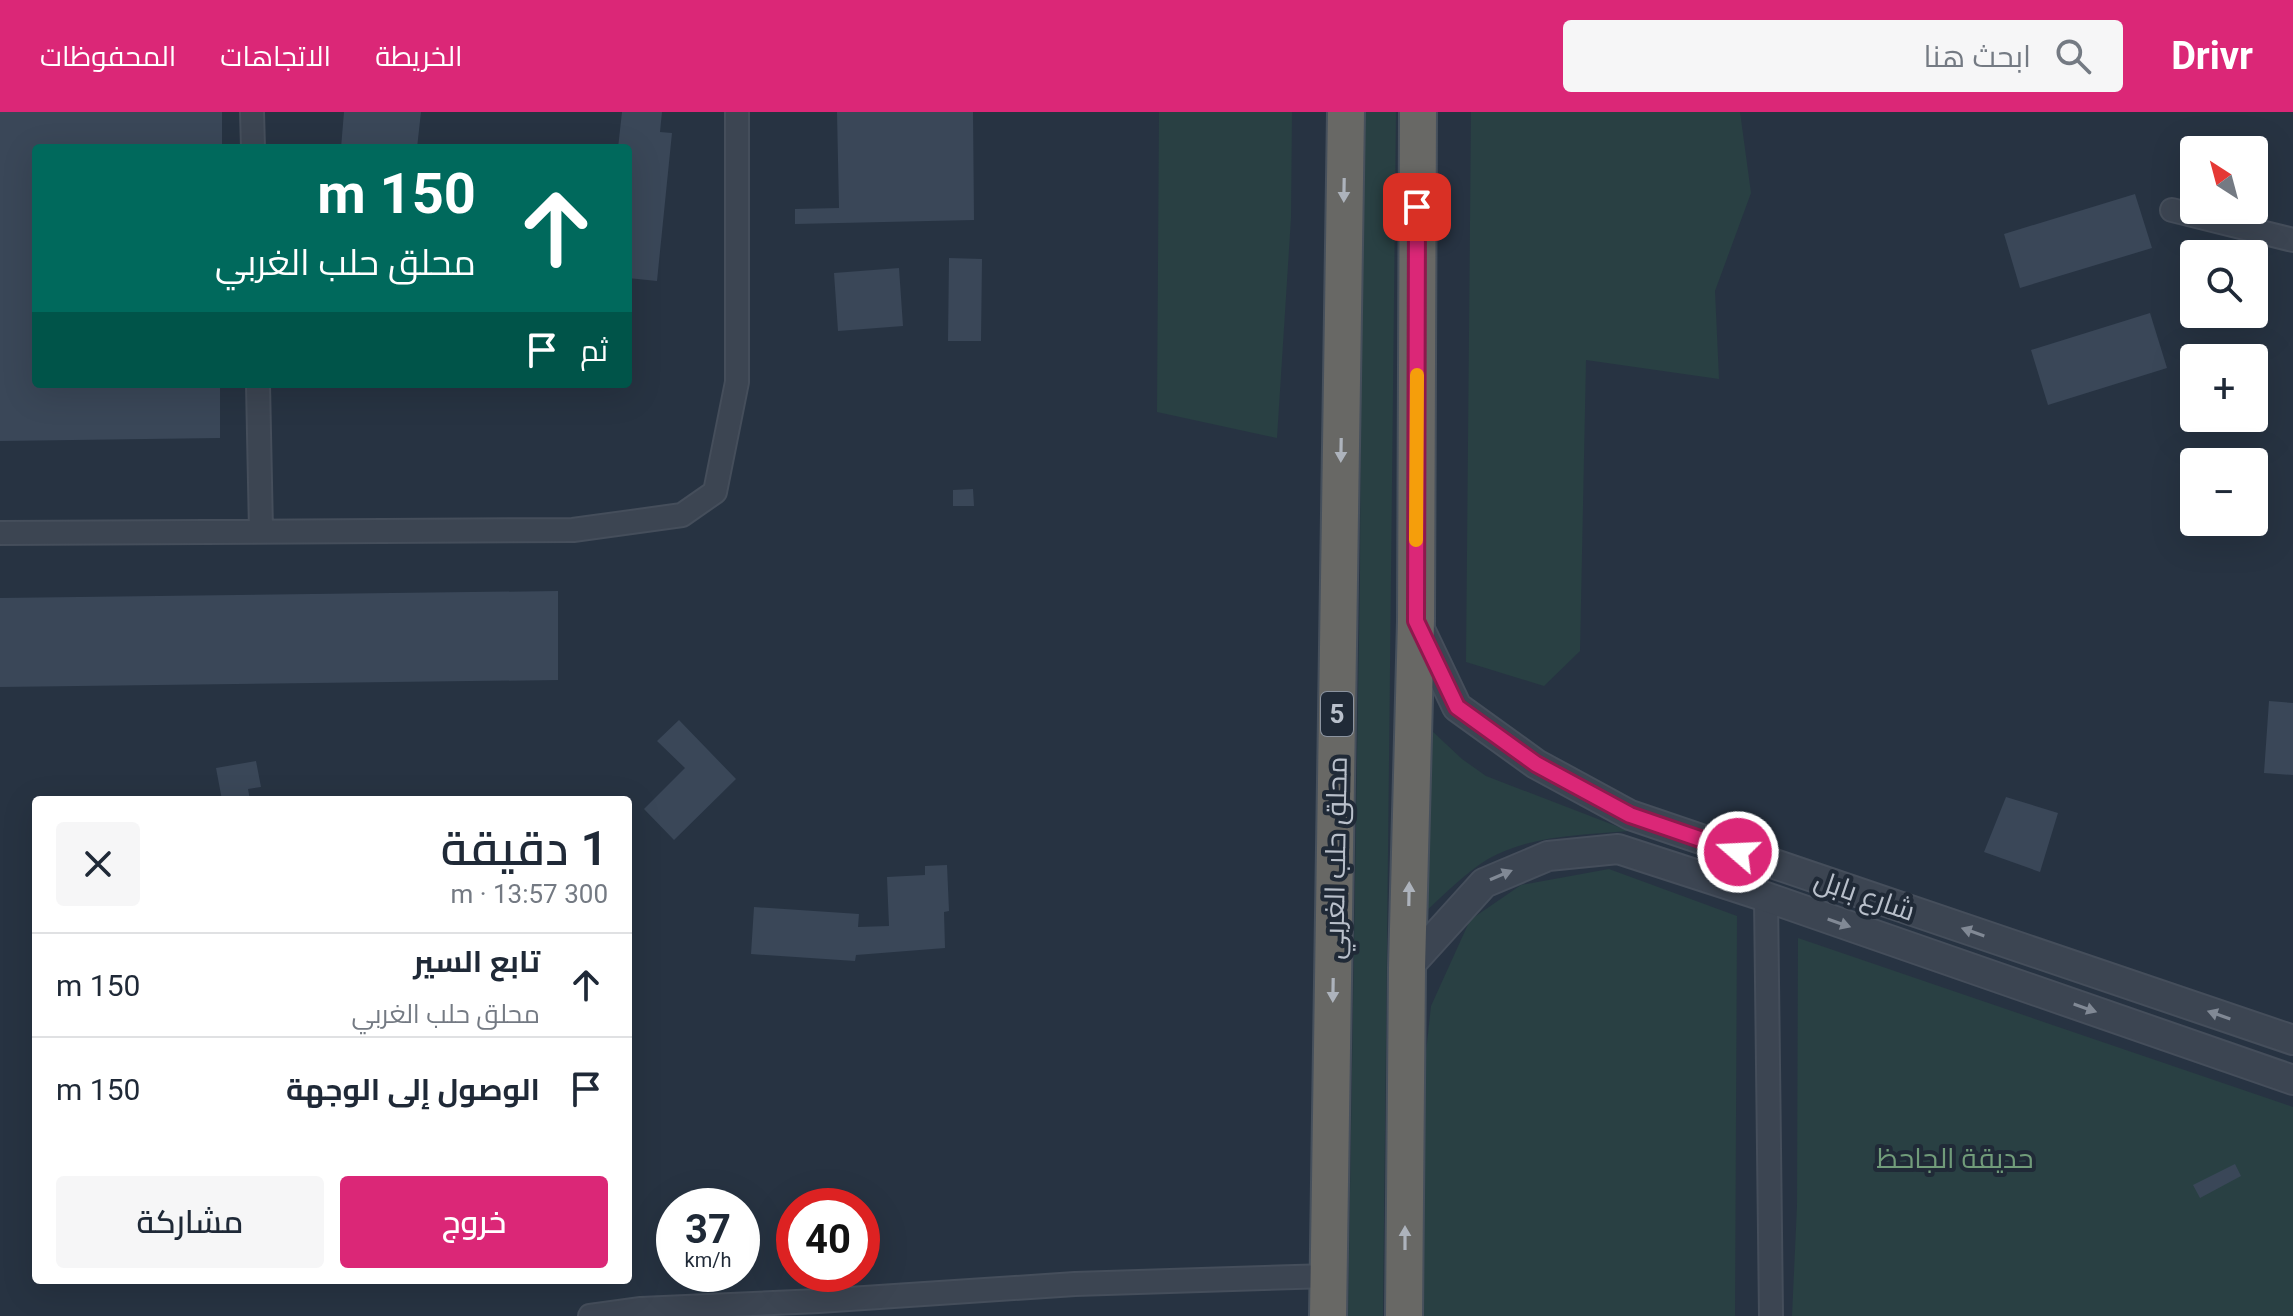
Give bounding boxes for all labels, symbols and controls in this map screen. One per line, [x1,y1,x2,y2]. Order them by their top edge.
search box [1563,20,2123,92]
icon: search [2051,34,2095,78]
text: Drivr [2171,34,2253,78]
text: ابحث هنا [1924,39,2031,74]
text: المحفوظات [40,40,176,73]
text: الاتجاهات [220,40,331,73]
text: الخريطة [375,40,463,73]
north arrow [2180,136,2268,224]
map controls [2180,136,2268,536]
text: 150 m [317,161,476,227]
pin [1383,173,1451,241]
icon: ahead [504,176,608,280]
one-way arrow [1338,178,1351,203]
icon: arrive [1395,185,1439,229]
button: search [2180,240,2268,328]
text: محلق حلب الغربي [215,242,476,284]
icon: arrive [520,328,564,372]
text: ثم [580,333,608,368]
button: + [2180,344,2268,432]
one-way arrow [1334,438,1347,463]
button: − [2180,448,2268,536]
road number: 5 [1321,692,1353,736]
street label: محلق حلب الغربي [1317,756,1359,960]
position arrow [1696,810,1780,894]
text: 1 دقيقة [441,820,608,877]
button: close [56,822,140,906]
street label: شارع بابل [1810,863,1919,930]
one-way arrow [1489,869,1513,882]
text: 300 m · 13:57 [450,879,608,909]
one-way arrow [1402,881,1415,906]
one-way arrow [1828,917,1852,929]
one-way arrow [1961,925,1985,937]
text: تابع السير [413,944,540,979]
icon: ahead [564,963,608,1007]
text: 150 m [56,968,140,1003]
one-way arrow [1327,978,1339,1003]
text: محلق حلب الغربي [351,999,540,1029]
one-way arrow [2073,1002,2097,1015]
one-way arrow [2207,1009,2231,1021]
icon: arrive [564,1067,608,1111]
text: 150 m [56,1072,140,1107]
text: الوصول إلى الوجهة [286,1072,540,1107]
park label: حديقة الجاحظ [1876,1142,2034,1175]
button: مشاركة [56,1176,324,1268]
button: خروج [340,1176,608,1268]
speed limit sign: 40 [776,1188,880,1292]
text: 37 [685,1206,731,1253]
one-way arrow [1399,1225,1411,1250]
text: km/h [685,1248,731,1272]

